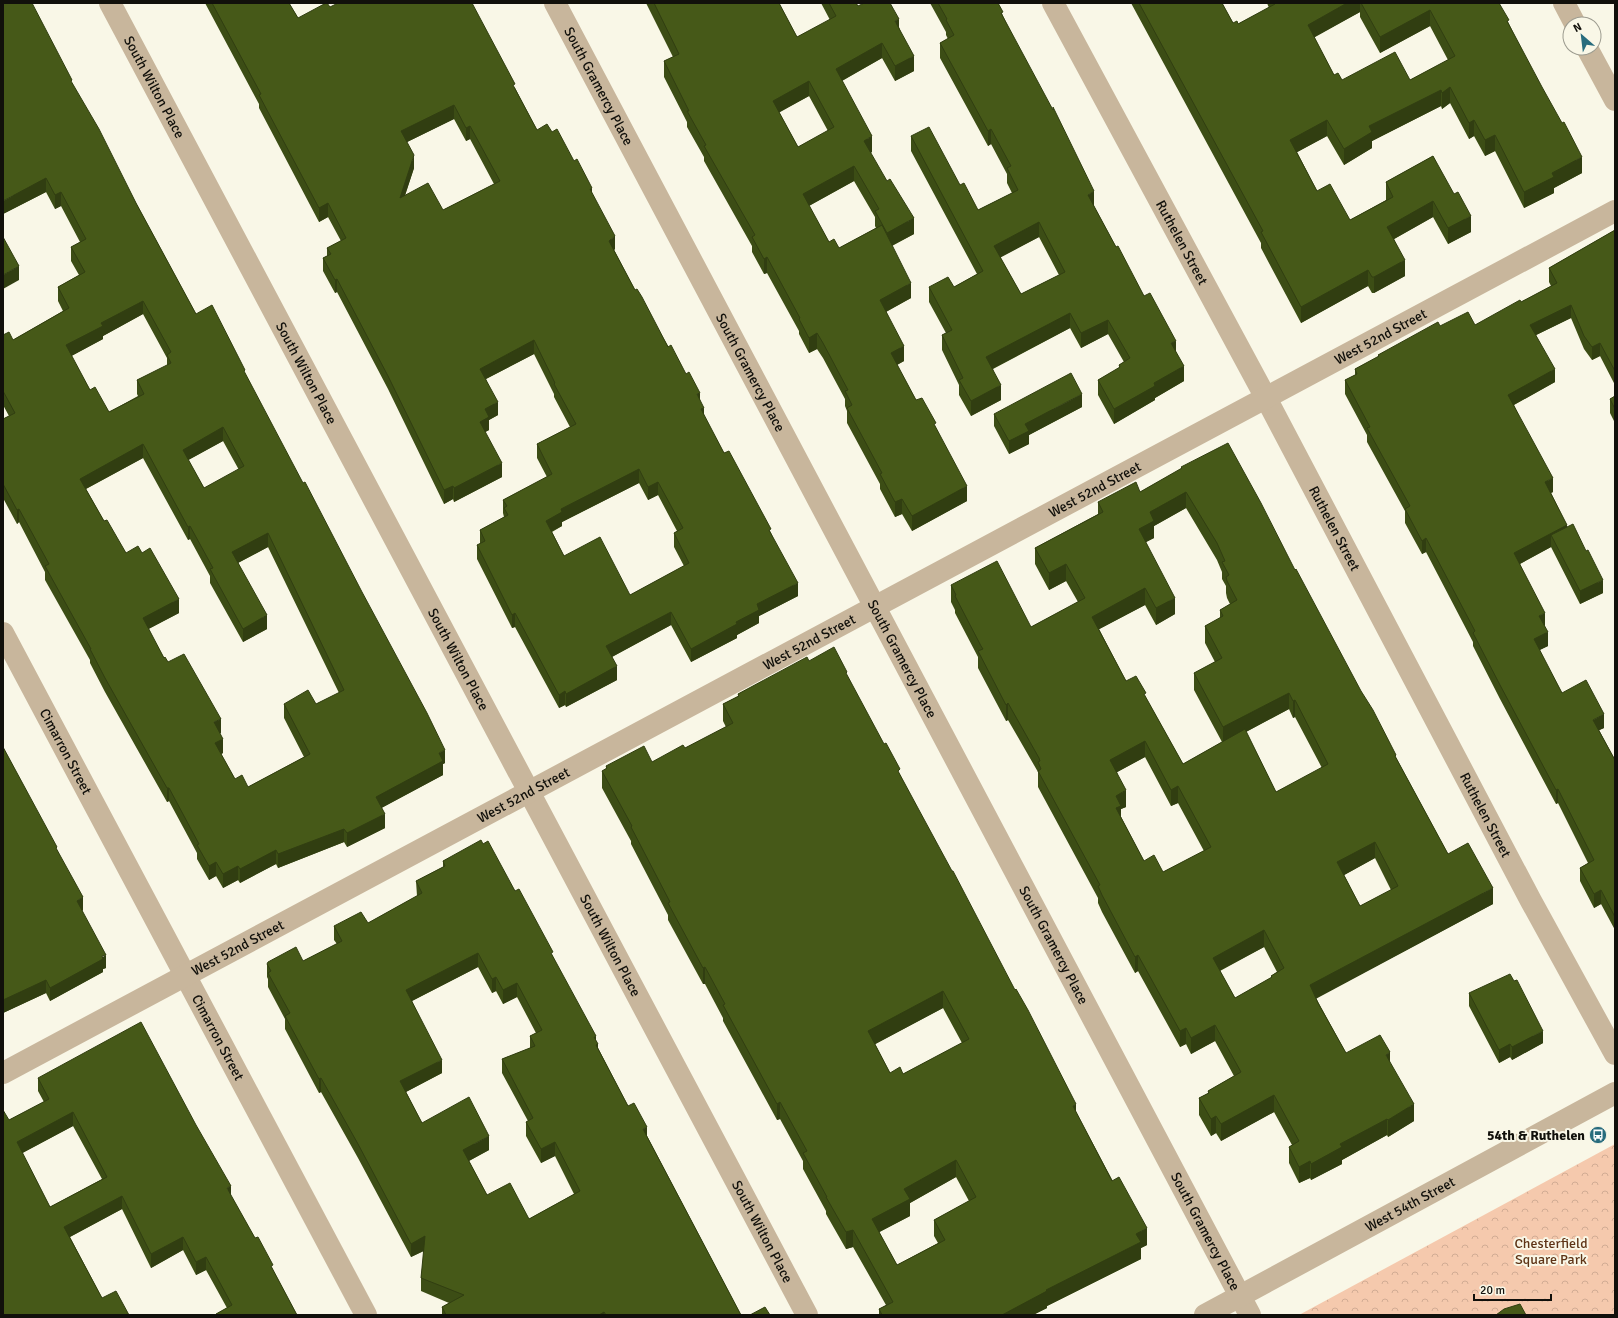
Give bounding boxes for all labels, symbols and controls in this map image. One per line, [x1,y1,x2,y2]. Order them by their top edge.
north arrow [1562,16,1602,56]
text: N [1571,20,1584,35]
street label: South Gramercy Place [560,24,637,148]
street label: South Wilton Place [120,33,188,141]
street label: Ruthelen Street [1152,197,1211,288]
street label: West 52nd Street [1332,305,1430,368]
street label: South Gramercy Place [712,311,789,435]
street label: South Wilton Place [272,319,340,427]
street label: West 52nd Street [1046,458,1144,521]
street label: Ruthelen Street [1305,483,1364,574]
street label: South Gramercy Place [864,597,940,721]
street label: South Wilton Place [424,605,492,713]
street label: West 52nd Street [760,611,858,674]
street label: Cimarron Street [36,706,95,798]
street label: West 52nd Street [474,764,573,827]
street label: Ruthelen Street [1456,770,1515,861]
street label: South Gramercy Place [1015,883,1092,1007]
street label: South Wilton Place [576,891,644,1000]
street label: West 52nd Street [189,916,287,980]
street label: Cimarron Street [188,992,248,1084]
bus stop icon: 54th & Ruthelen [1588,1125,1608,1145]
place label: 54th & Ruthelen [1487,1127,1585,1144]
street label: South Gramercy Place [1167,1169,1244,1294]
street label: West 54th Street [1362,1173,1458,1236]
street label: South Wilton Place [728,1178,796,1286]
park label: Chesterfield Square Park [1514,1235,1588,1268]
scale bar [1474,1276,1551,1302]
text: 20 m [1480,1283,1505,1298]

